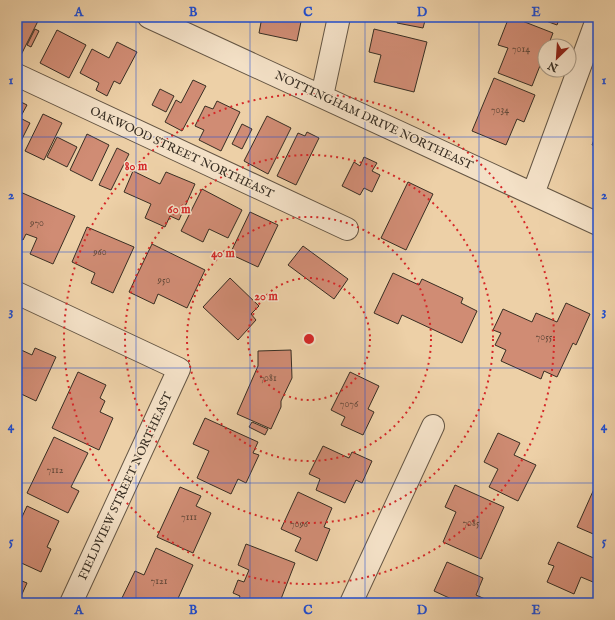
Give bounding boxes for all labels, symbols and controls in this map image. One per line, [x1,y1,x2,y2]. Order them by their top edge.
text: A [74,4,85,21]
text: B [189,4,198,21]
text: C [303,4,313,21]
text: D [417,4,428,21]
text: E [531,4,541,21]
north arrow [537,38,577,78]
house number: 7014 [512,43,530,56]
text: N [545,58,561,75]
street label: NOTTINGHAM DRIVE NORTHEAST [272,68,475,173]
text: 1 [9,72,14,89]
text: 1 [602,72,607,89]
street label: OAKWOOD STREET NORTHEAST [88,103,276,202]
house number: 7034 [491,104,509,117]
text: 80 m [125,159,148,174]
text: 2 [8,187,14,204]
text: 2 [601,187,607,204]
text: 60 m [168,202,191,217]
house number: 970 [29,217,44,230]
house number: 960 [92,246,107,259]
text: 40 m [211,246,236,261]
house number: 950 [157,274,171,287]
text: 20 m [254,289,278,304]
text: 3 [9,303,14,320]
text: 3 [602,303,607,320]
house number: 7055 [536,331,553,344]
centre of rings [302,332,316,346]
house number: 7081 [259,372,277,385]
street label: FIELDVIEW STREET NORTHEAST [75,390,176,583]
house number: 7076 [340,398,359,411]
text: 4 [8,418,15,435]
text: 4 [601,418,608,435]
house number: 7112 [47,464,64,477]
house number: 7111 [181,511,197,524]
house number: 7085 [462,517,480,530]
house number: 7096 [290,518,309,531]
text: 5 [9,533,14,550]
text: 5 [602,533,607,550]
house number: 7121 [151,575,168,588]
text: A [74,602,85,619]
text: B [189,602,198,619]
text: C [303,602,313,619]
text: D [417,602,428,619]
text: E [531,602,541,619]

